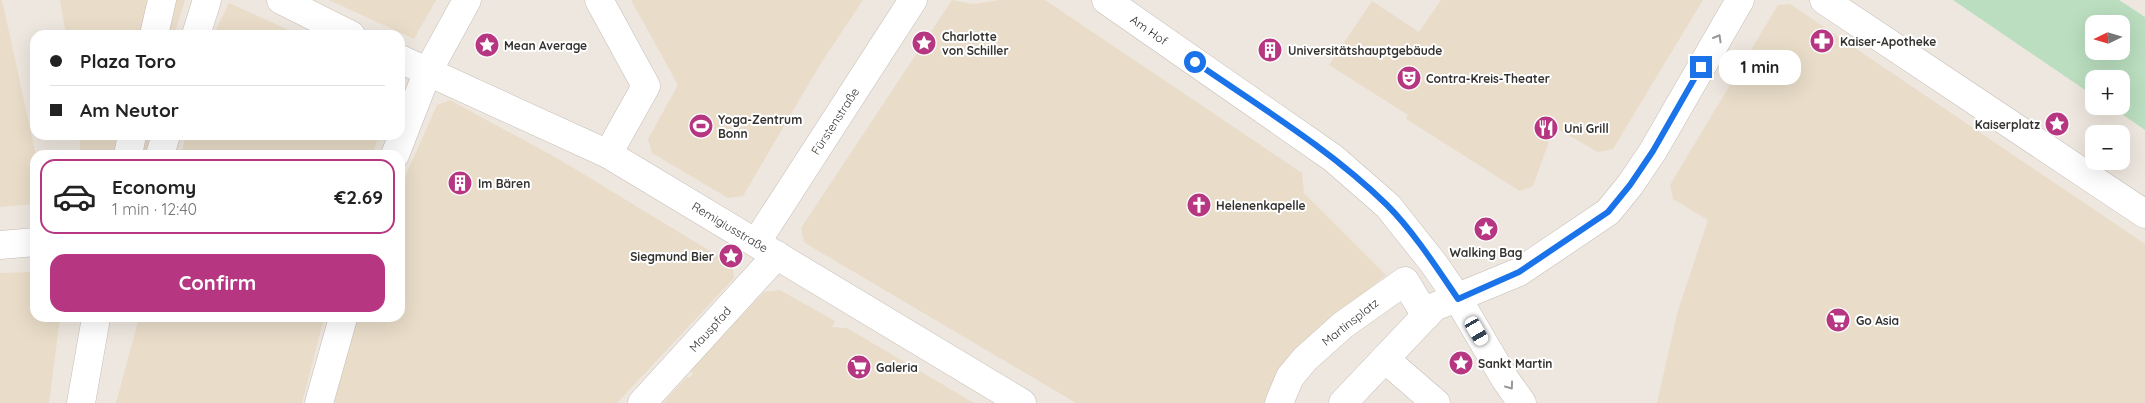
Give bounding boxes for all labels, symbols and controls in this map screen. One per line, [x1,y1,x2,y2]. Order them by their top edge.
street label: Am Hof [1127,12,1171,49]
north arrow [2085,15,2130,60]
map controls [2085,15,2130,170]
pharmacy icon: Kaiser-Apotheke [1809,28,1835,54]
place label: Charlotte von Schiller [942,29,1009,58]
place icon: Charlotte von Schiller [911,30,937,56]
place icon: Mean Average [474,32,500,58]
one-way arrow [1711,34,1721,43]
place label: Kaiser-Apotheke [1840,34,1936,49]
building icon: Universitätshauptgebäude [1257,37,1283,63]
place label: Mean Average [504,38,587,53]
place label: Universitätshauptgebäude [1288,43,1442,58]
text: Plaza Toro [80,49,176,73]
callout: 1 min [1718,50,1801,84]
route start [1184,51,1206,73]
route end [1690,56,1712,78]
text: 1 min [1741,57,1779,77]
theatre icon: Contra-Kreis-Theater [1396,65,1422,91]
button: + [2085,70,2130,115]
place label: Contra-Kreis-Theater [1426,71,1550,86]
street label: Fürstenstraße [808,84,862,157]
text: Am Neutor [80,98,179,122]
place icon: Kaiserplatz [2044,111,2070,137]
place label: Yoga-Zentrum Bonn [718,112,802,141]
sports icon: Yoga-Zentrum Bonn [688,113,714,139]
restaurant icon: Uni Grill [1533,115,1559,141]
place label: Kaiserplatz [1975,117,2040,132]
place label: Uni Grill [1564,121,1609,136]
button: − [2085,125,2130,170]
building icon: Im Bären [447,170,473,196]
icon: car [52,174,97,219]
text: Economy [112,175,196,199]
place label: Im Bären [478,176,530,191]
text: €2.69 [334,185,383,209]
church icon: Helenenkapelle [1186,192,1212,218]
street label: Remigiusstraße [689,198,771,256]
place label: Helenenkapelle [1216,198,1306,213]
text: 1 min · 12:40 [112,199,197,219]
place icon: Walking Bag [1473,216,1499,242]
place icon: Siegmund Bier [718,243,744,269]
place label: Walking Bag [1450,245,1522,260]
place label: Siegmund Bier [630,249,714,264]
button: Confirm [50,254,385,312]
street label: Martinsplatz [1319,295,1382,349]
street label: Mauspfad [686,303,734,355]
supermarket icon: Go Asia [1825,307,1851,333]
place label: Go Asia [1856,313,1899,328]
car [1463,314,1490,348]
place icon: Sankt Martin [1448,350,1474,376]
supermarket icon: Galeria [846,354,872,380]
place label: Sankt Martin [1478,356,1552,371]
place label: Galeria [876,360,918,375]
one-way arrow [1504,380,1513,390]

